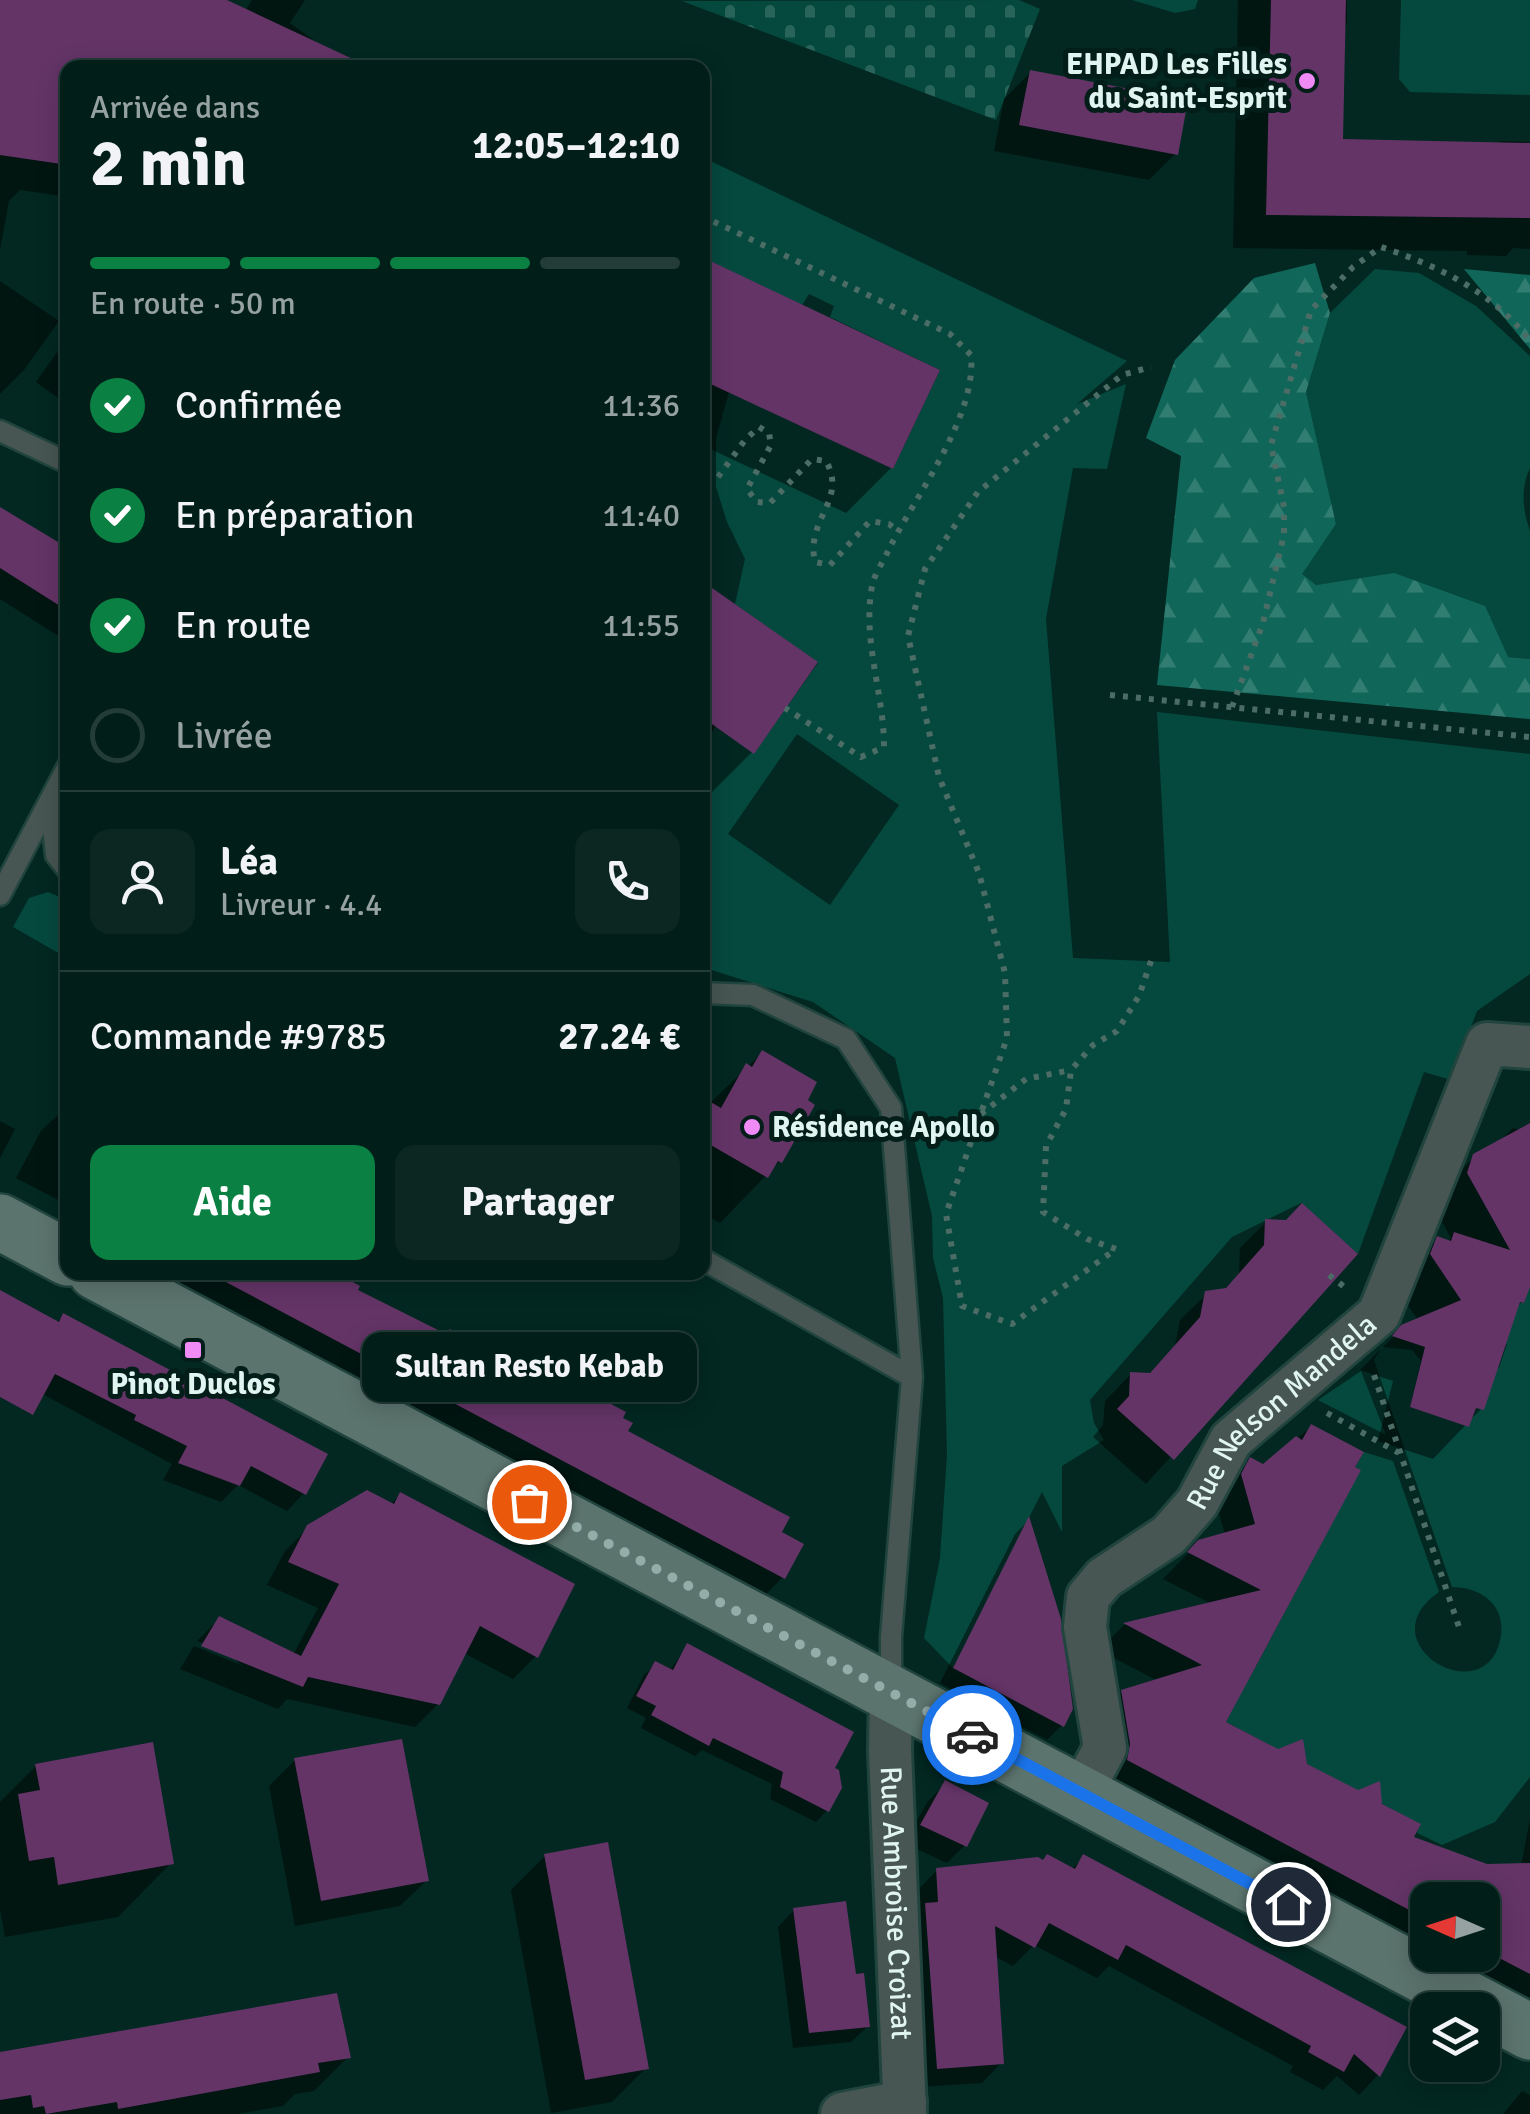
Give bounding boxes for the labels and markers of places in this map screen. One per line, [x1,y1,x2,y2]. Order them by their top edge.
place label: EHPAD Les Filles du Saint-Esprit [1066,46,1287,117]
marker: EHPAD Les Filles du Saint-Esprit [1296,70,1318,92]
place label: Résidence Apollo [772,1109,995,1146]
marker: Résidence Apollo [741,1116,763,1138]
callout: Sultan Resto Kebab [362,1332,696,1402]
marker: Pinot Duclos [182,1339,204,1361]
place label: Pinot Duclos [110,1366,276,1403]
pin [487,1460,572,1545]
pin [1246,1862,1331,1947]

